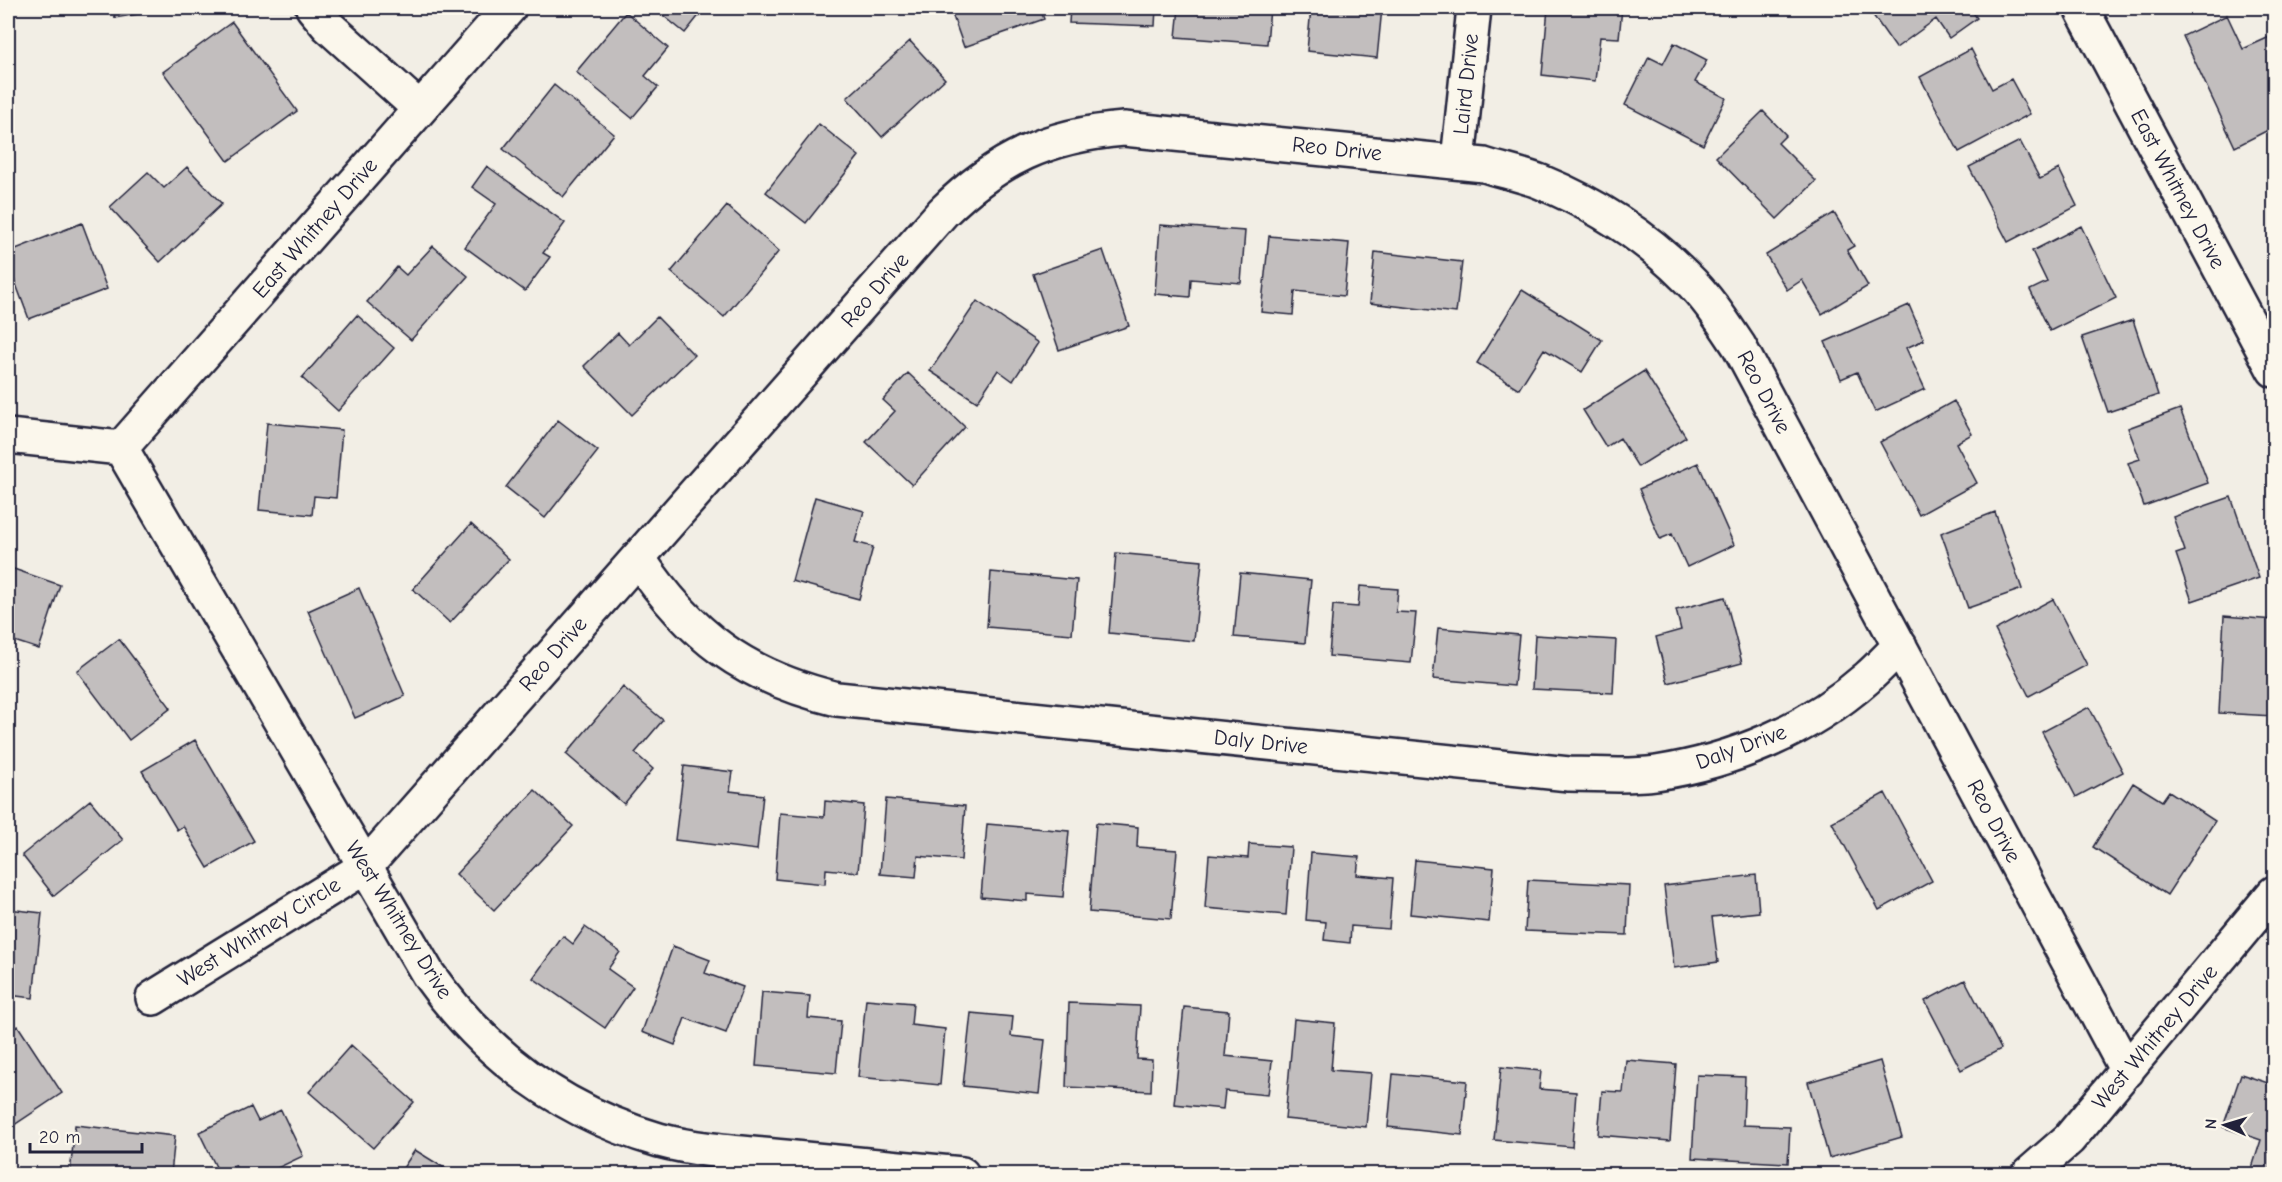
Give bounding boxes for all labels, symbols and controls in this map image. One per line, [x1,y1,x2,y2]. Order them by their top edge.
street label: Laird Drive [1448,32,1484,136]
street label: East Whitney Drive [2125,105,2231,273]
street label: Reo Drive [1291,131,1383,167]
street label: East Whitney Drive [247,153,383,303]
street label: Reo Drive [836,247,914,333]
street label: Reo Drive [1731,346,1797,438]
street label: Reo Drive [514,611,592,697]
street label: Daly Drive [1692,719,1790,775]
street label: Daly Drive [1213,724,1309,760]
street label: Reo Drive [1961,775,2027,867]
street label: West Whitney Drive [340,836,458,1004]
street label: West Whitney Circle [173,871,345,993]
street label: West Whitney Drive [2087,959,2223,1115]
north arrow [2195,1095,2255,1155]
scale bar [30,1116,142,1154]
text: N [2202,1118,2220,1130]
text: 20 m [39,1127,80,1148]

